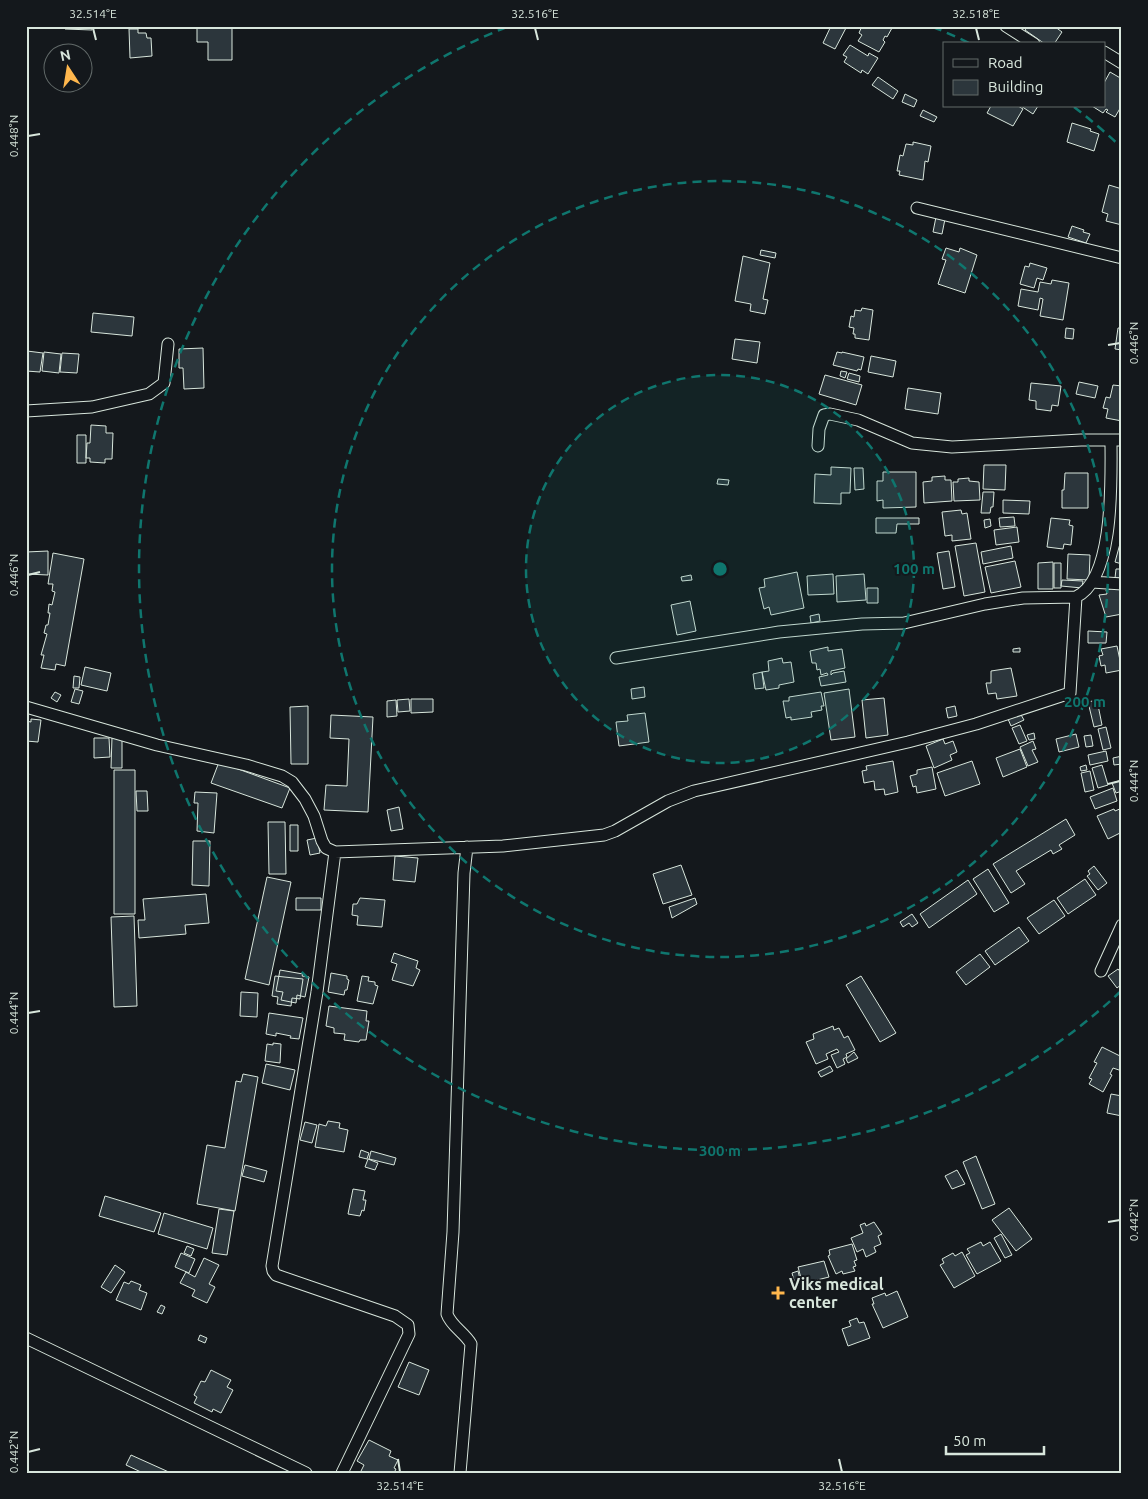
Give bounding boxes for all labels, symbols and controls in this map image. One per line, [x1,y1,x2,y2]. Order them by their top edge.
text: 32.514°E [69,7,117,20]
text: 32.516°E [511,7,559,20]
text: 32.518°E [952,7,1000,20]
north arrow [42,42,92,92]
legend [943,42,1106,108]
text: N [59,46,72,64]
text: Road [988,54,1023,71]
text: Building [988,78,1043,95]
text: 0.448°N [7,115,20,157]
text: 0.446°N [1127,322,1140,364]
text: 0.446°N [7,554,20,596]
centre of rings [711,560,729,578]
text: 100 m [893,560,935,577]
text: 200 m [1064,693,1106,710]
text: 0.444°N [1127,760,1140,802]
text: 0.444°N [7,992,20,1034]
text: 300 m [699,1142,741,1159]
text: 0.442°N [1127,1199,1140,1241]
place label: Viks medical center [789,1275,884,1311]
marker: Viks medical center [771,1286,785,1300]
scale bar [946,1424,1043,1456]
text: 0.442°N [7,1431,20,1473]
text: 50 m [953,1432,986,1449]
text: 32.514°E [376,1479,424,1492]
text: 32.516°E [818,1479,866,1492]

